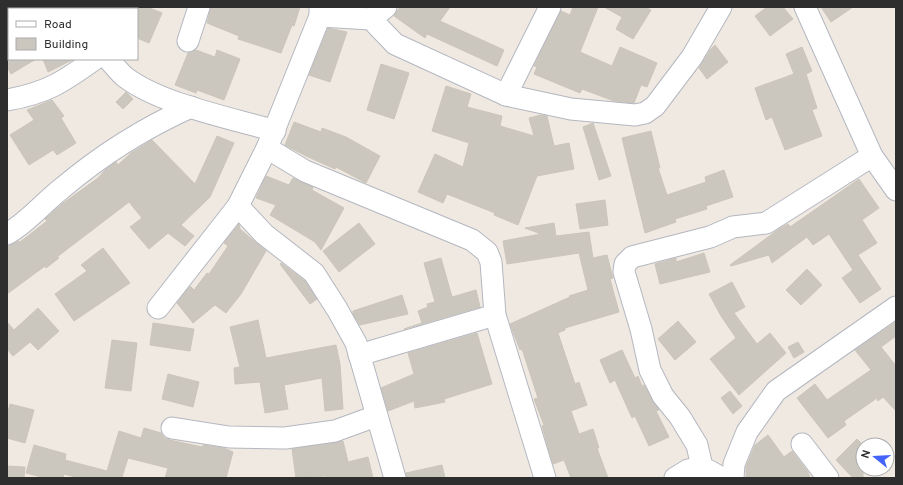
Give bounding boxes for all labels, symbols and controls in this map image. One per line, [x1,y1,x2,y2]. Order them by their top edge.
legend [8,8,138,60]
text: Road [44,17,72,33]
text: Building [44,37,88,53]
north arrow [855,437,895,477]
text: N [859,448,874,460]

